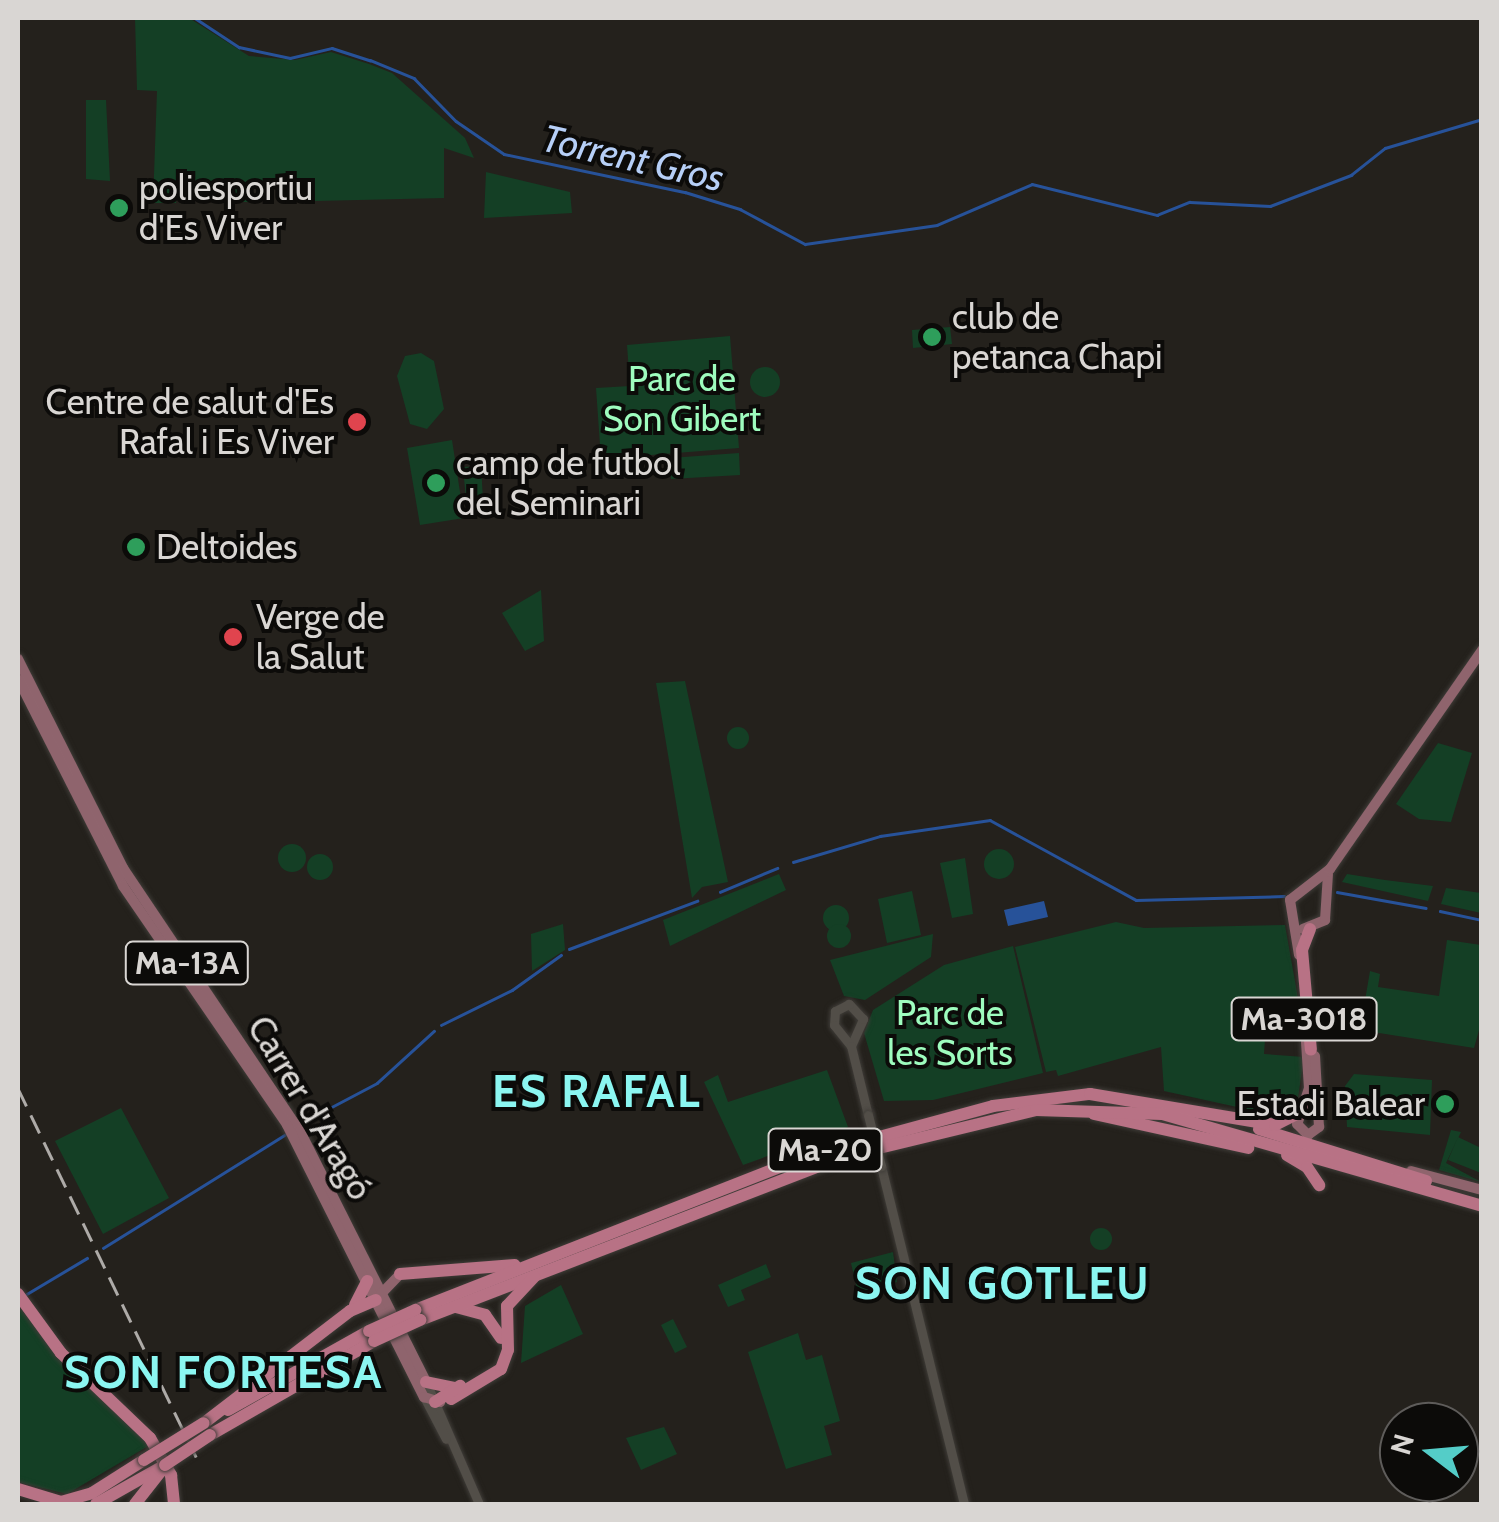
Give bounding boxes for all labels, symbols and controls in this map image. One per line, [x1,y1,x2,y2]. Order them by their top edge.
water label: Torrent Gros [538,115,728,201]
place label: poliesportiu d'Es Viver [139,167,313,249]
marker: poliesportiu d'Es Viver [108,197,130,219]
place label: club de petanca Chapi [952,296,1162,378]
marker: club de petanca Chapi [921,326,943,348]
park label: Parc de Son Gibert [603,358,761,440]
place label: Centre de salut d'Es Rafal i Es Viver [46,381,334,463]
marker: Centre de salut d'Es Rafal i Es Viver [344,409,370,435]
place label: camp de futbol del Seminari [456,442,681,524]
marker: camp de futbol del Seminari [425,472,447,494]
place label: Deltoides [156,526,297,568]
marker: Deltoides [125,536,147,558]
place label: Verge de la Salut [256,596,385,678]
marker: Verge de la Salut [220,624,246,650]
road number: Ma-13A [124,936,250,990]
park label: Parc de les Sorts [887,992,1013,1074]
road number: Ma-3018 [1229,992,1379,1046]
street label: Carrer d'Aragó [239,1009,381,1207]
district label: ES RAFAL [492,1065,702,1119]
place label: Estadi Balear [1236,1083,1425,1125]
marker: Estadi Balear [1434,1093,1456,1115]
road number: Ma-20 [768,1123,882,1177]
district label: SON GOTLEU [855,1257,1151,1311]
district label: SON FORTESA [64,1346,384,1400]
north arrow [1379,1402,1479,1502]
text: N [1383,1430,1421,1458]

